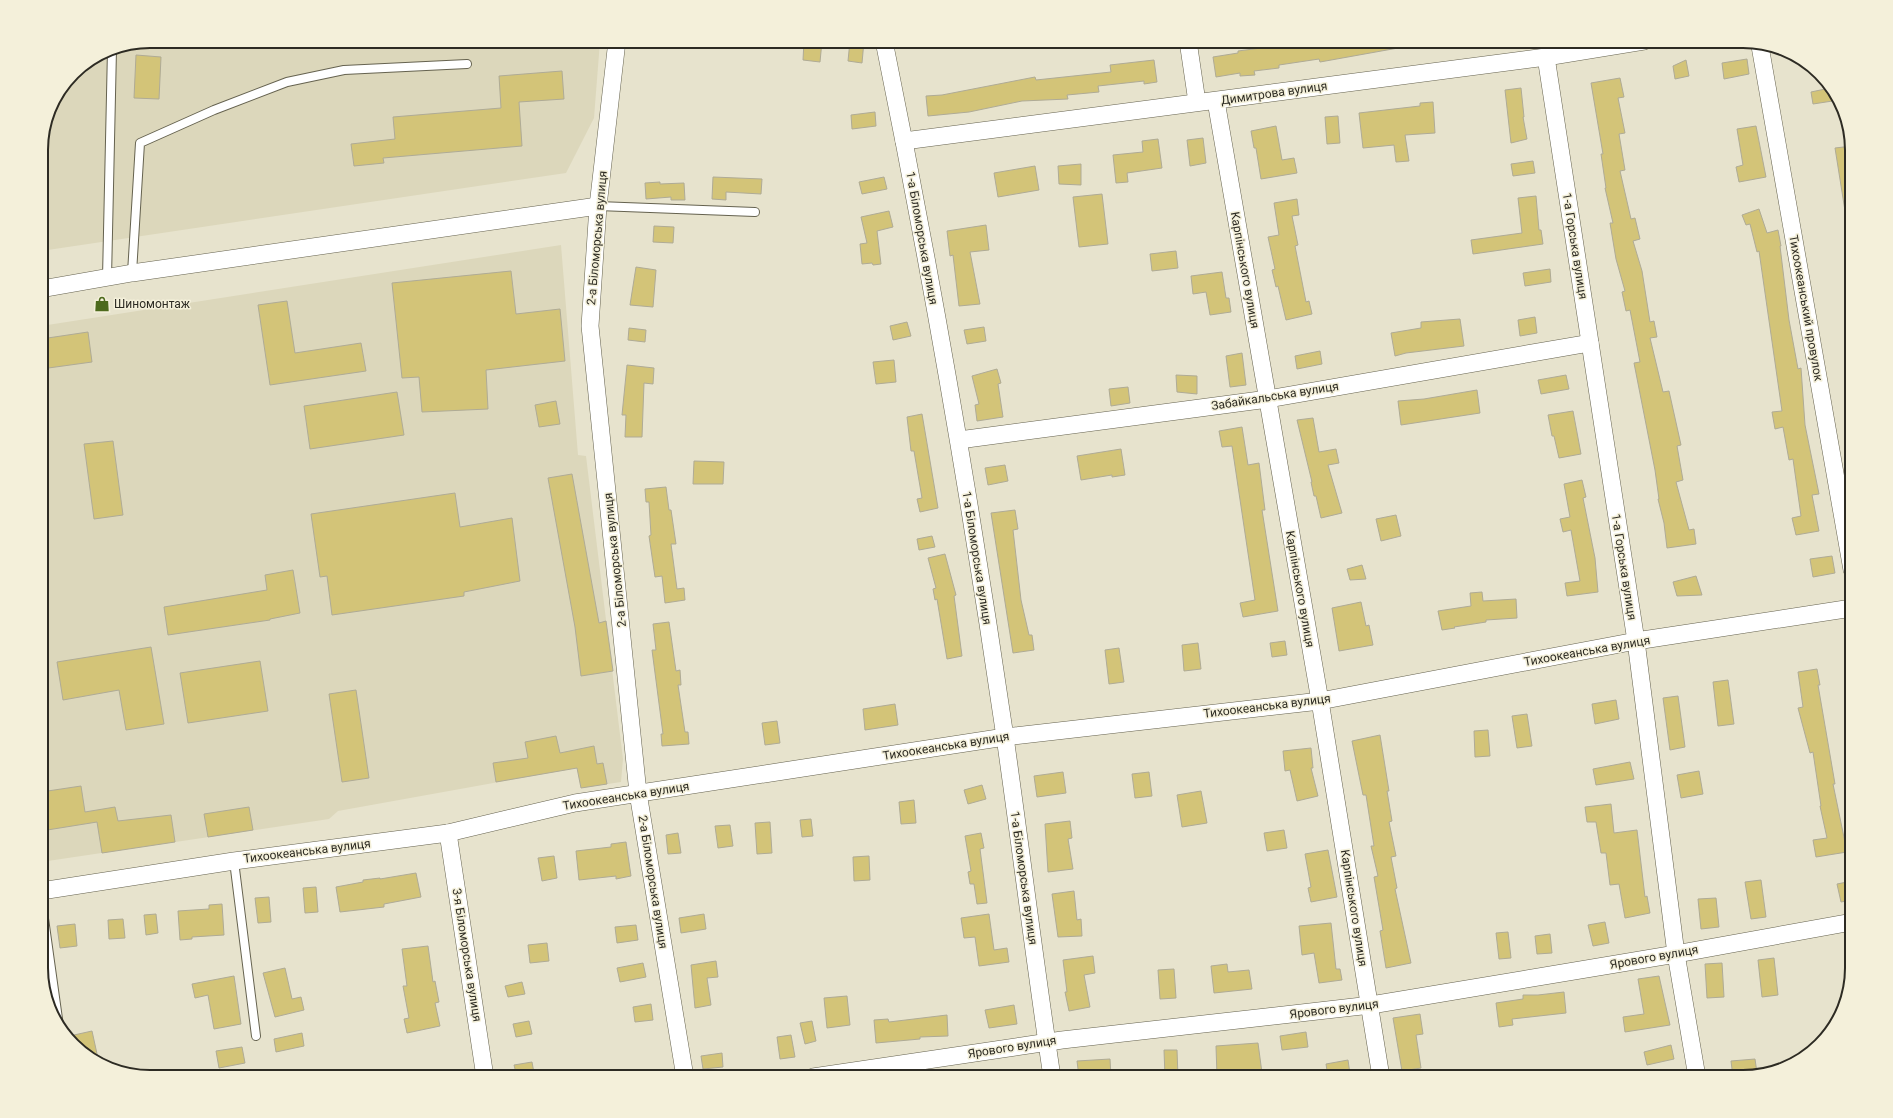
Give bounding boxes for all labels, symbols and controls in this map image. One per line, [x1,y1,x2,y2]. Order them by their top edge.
street label: Димитрова вулиця [1220,79,1328,107]
street label: 2-а Біломорська вулиця [584,170,610,306]
street label: 1-а Біломорська вулиця [903,170,941,306]
street label: 1-а Горська вулиця [1560,192,1590,300]
street label: Карпінського вулиця [1228,211,1262,329]
street label: Тихоокеанський провулок [1786,234,1826,383]
shop icon: Шиномонтаж [93,295,111,313]
place label: Шиномонтаж [114,297,191,311]
street label: Забайкальська вулиця [1210,379,1340,413]
street label: 1-а Біломорська вулиця [960,490,994,626]
street label: 2-а Біломорська вулиця [601,492,629,628]
street label: 1-а Горська вулиця [1609,513,1639,621]
street label: Карпінського вулиця [1283,530,1317,648]
street label: Тихоокеанська вулиця [1523,633,1651,669]
street label: Тихоокеанська вулиця [1203,691,1331,721]
street label: Тихоокеанська вулиця [882,729,1010,763]
street label: Тихоокеанська вулиця [562,779,690,813]
street label: 1-а Біломорська вулиця [1008,810,1040,946]
street label: 2-а Біломорська вулиця [636,814,670,950]
street label: Тихоокеанська вулиця [243,836,371,866]
street label: Карпінського вулиця [1338,848,1370,968]
street label: 3-я Біломорська вулиця [450,887,484,1023]
street label: Ярового вулиця [1609,942,1699,972]
street label: Ярового вулиця [1289,997,1379,1021]
street label: Ярового вулиця [967,1033,1057,1061]

